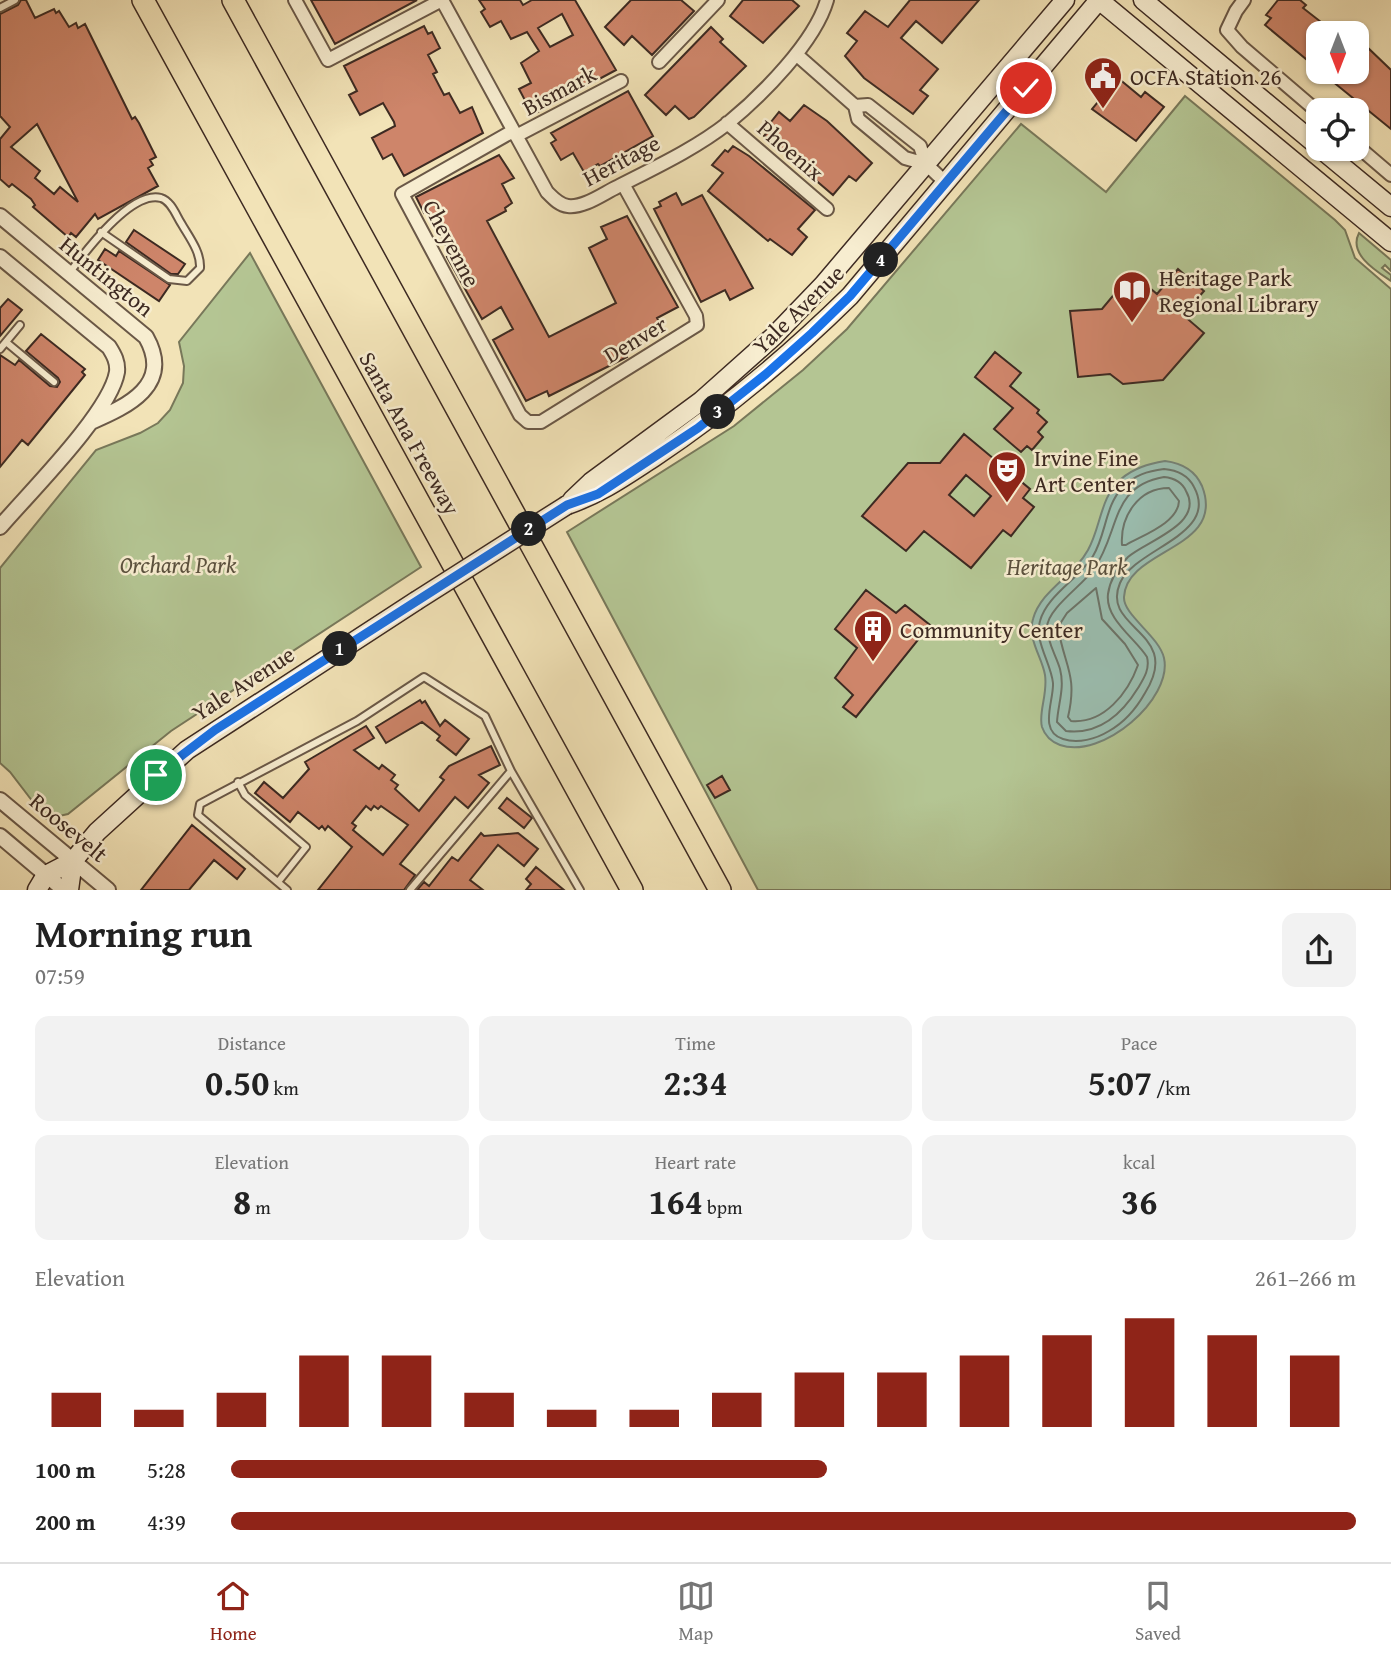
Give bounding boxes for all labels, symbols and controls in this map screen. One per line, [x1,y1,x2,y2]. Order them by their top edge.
north arrow [1306,21,1368,84]
map controls [1306,21,1369,161]
public building icon: OCFA Station 26 [1082,55,1124,110]
street label: Bismark [516,57,602,123]
pin [996,58,1056,118]
place label: OCFA Station 26 [1130,60,1282,93]
icon: check [1007,69,1045,107]
button: locate [1306,98,1369,161]
street label: Phoenix [750,112,832,189]
street label: Heritage [577,126,665,194]
street label: Cheyenne [415,193,489,293]
street label: Huntington [53,228,161,324]
pin: 4 [864,243,898,278]
text: 4 [876,245,885,273]
street label: Yale Avenue [745,257,851,361]
place label: Heritage Park Regional Library [1159,261,1319,320]
library icon: Heritage Park Regional Library [1111,269,1153,324]
street label: Denver [597,307,673,371]
street label: Santa Ana Freeway [351,345,469,521]
pin: 3 [700,394,736,430]
text: 3 [713,397,722,425]
place label: Irvine Fine Art Center [1034,441,1139,500]
theatre icon: Irvine Fine Art Center [986,449,1028,504]
pin: 2 [512,512,546,546]
text: 2 [524,514,533,542]
park label: Orchard Park [120,548,237,581]
park label: Heritage Park [1006,550,1128,583]
building icon: Community Center [852,608,894,663]
place label: Community Center [900,613,1083,646]
pin: 1 [322,632,358,666]
text: 1 [335,634,344,662]
street label: Yale Avenue [185,637,301,729]
pin [126,745,186,805]
icon: arrive [137,756,175,794]
street label: Roosevelt [23,784,115,870]
text: Morning run [35,905,252,961]
button: share [1282,913,1356,987]
text: 07:59 [35,959,85,992]
text: Distance [218,1029,286,1057]
text: Time [675,1029,716,1057]
text: Pace [1121,1029,1157,1057]
text: 0.50 [205,1057,269,1108]
text: 2:34 [663,1057,728,1108]
text: 5:07 [1088,1057,1152,1108]
text: km [269,1074,299,1102]
text: /km [1152,1074,1190,1102]
text: Elevation [215,1148,289,1176]
text: Heart rate [655,1148,736,1176]
text: kcal [1123,1148,1155,1176]
text: 8 [233,1176,251,1227]
text: 164 [648,1176,703,1227]
text: 36 [1121,1176,1157,1227]
text: m [251,1193,271,1221]
text: bpm [703,1193,743,1221]
text: Elevation [35,1261,125,1294]
text: 261–266 m [1255,1261,1356,1294]
text: 100 m [35,1453,96,1486]
text: 5:28 [147,1453,186,1486]
text: 200 m [35,1505,96,1538]
text: 4:39 [147,1505,186,1538]
tab: Home [210,1577,257,1647]
tab: Map [677,1577,715,1647]
tab: Saved [1135,1577,1181,1647]

